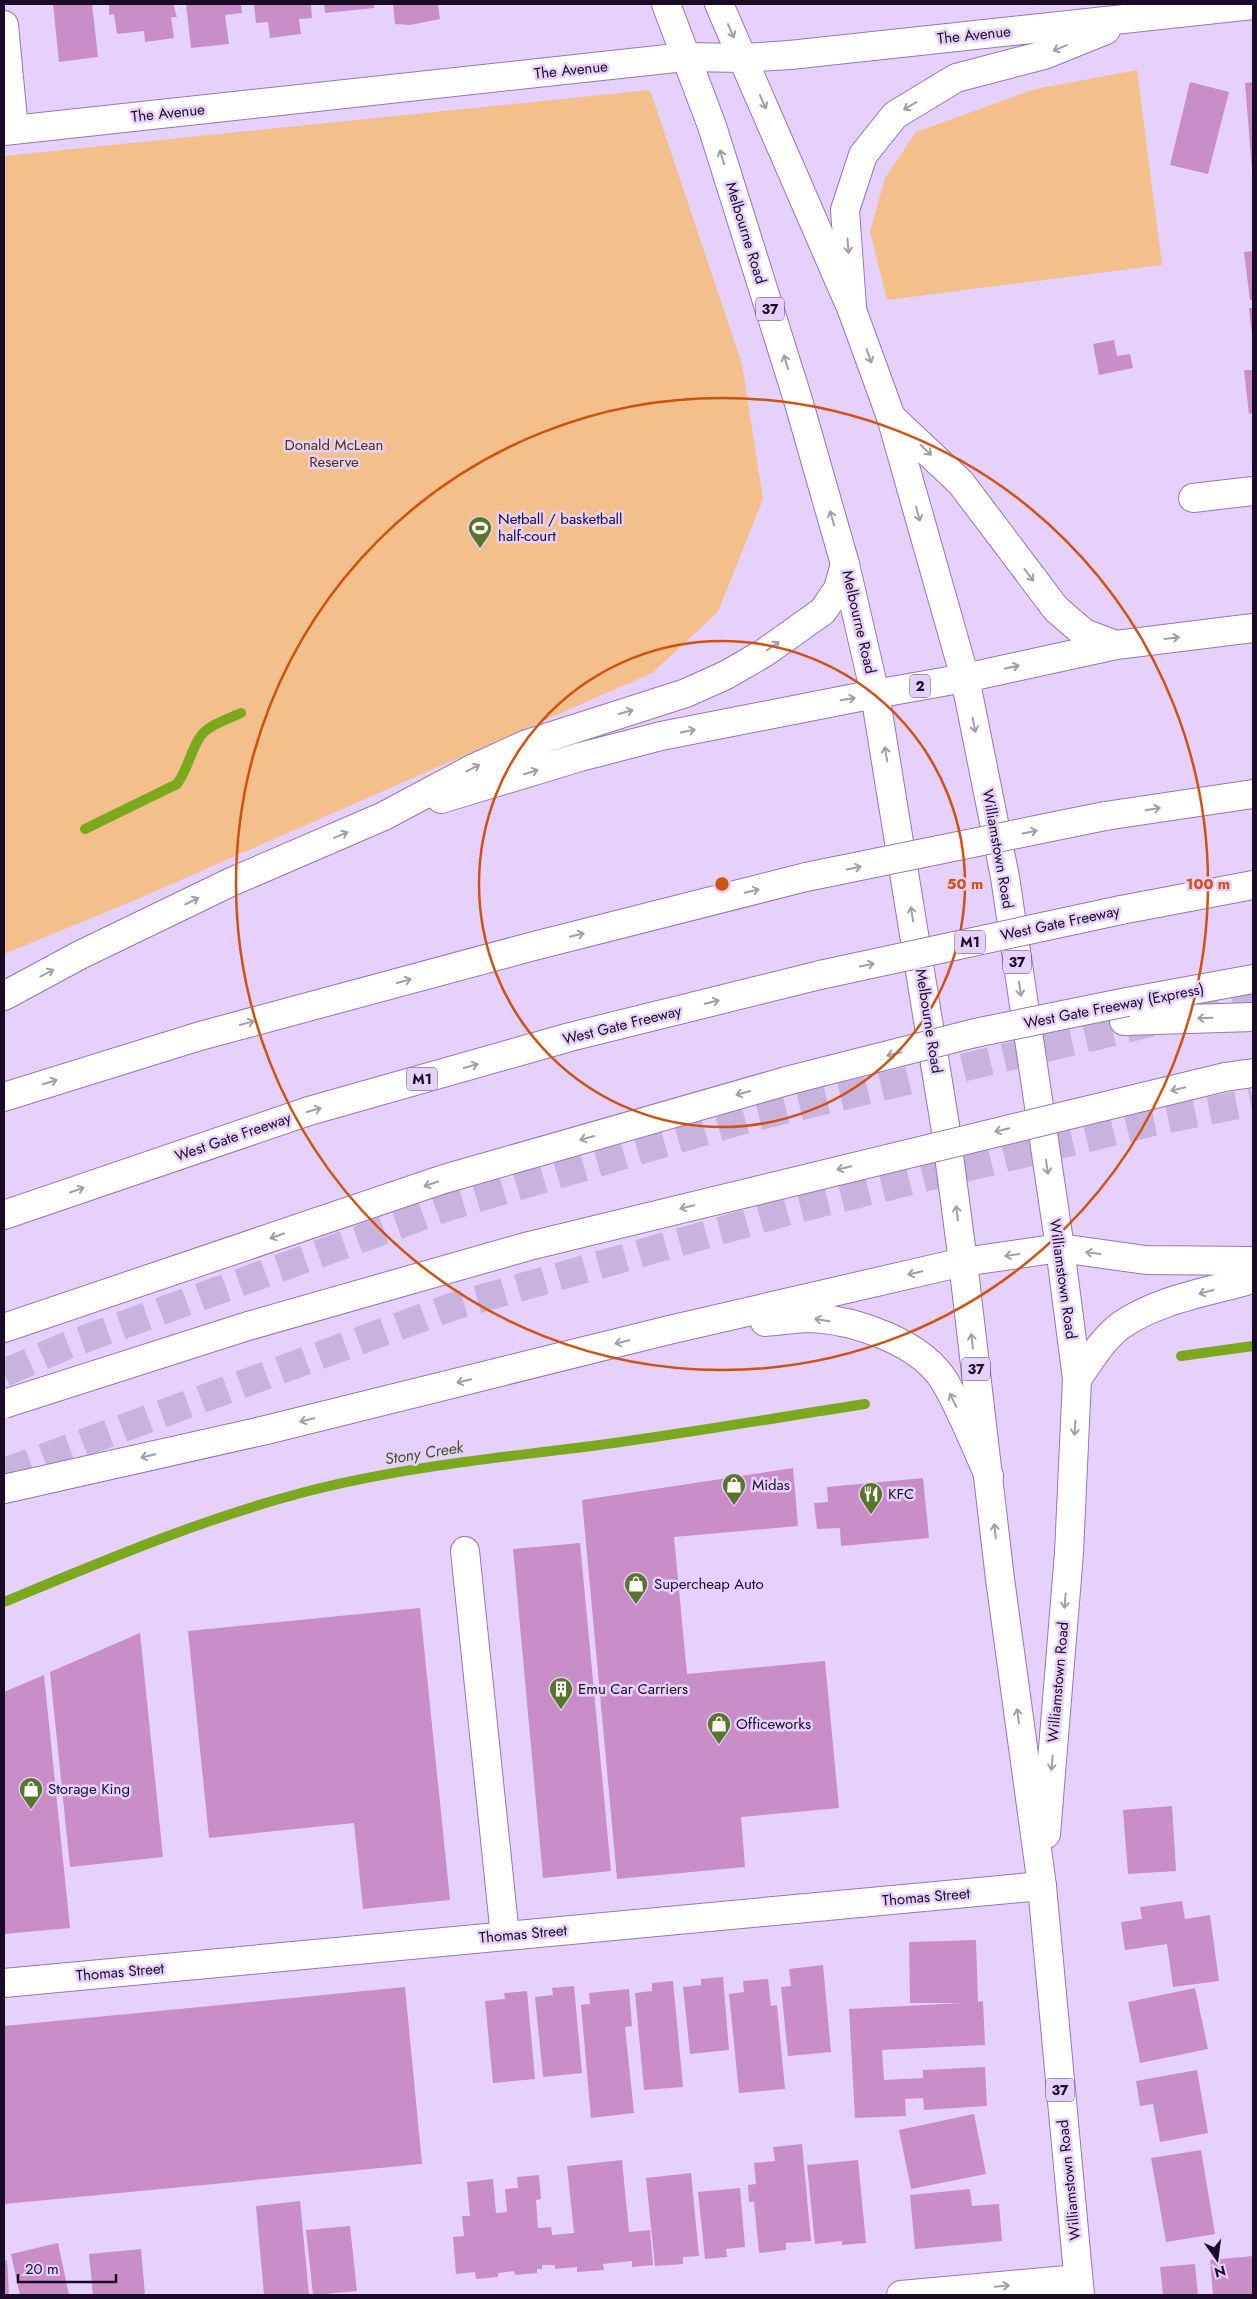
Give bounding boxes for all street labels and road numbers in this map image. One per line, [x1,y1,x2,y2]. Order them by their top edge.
street label: The Avenue [936,20,1012,50]
street label: The Avenue [533,55,609,85]
street label: The Avenue [130,98,206,128]
street label: Melbourne Road [720,179,772,287]
road number: 37 [756,298,784,320]
street label: Melbourne Road [836,568,882,676]
road number: 2 [910,674,930,698]
street label: Williamstown Road [977,788,1019,910]
street label: West Gate Freeway [998,900,1122,946]
road number: M1 [955,930,985,954]
road number: 37 [1003,950,1031,974]
street label: Melbourne Road [910,967,948,1075]
street label: West Gate Freeway (Express) [1022,978,1206,1034]
street label: West Gate Freeway [560,1000,684,1050]
road number: M1 [407,1068,437,1090]
street label: West Gate Freeway [172,1107,294,1167]
street label: Williamstown Road [1044,1218,1082,1340]
road number: 37 [962,1358,990,1380]
street label: Williamstown Road [1042,1621,1074,1743]
street label: Thomas Street [881,1882,971,1912]
street label: Thomas Street [478,1919,568,1949]
street label: Thomas Street [75,1957,165,1987]
road number: 37 [1046,2078,1074,2102]
street label: Williamstown Road [1052,2119,1086,2241]

